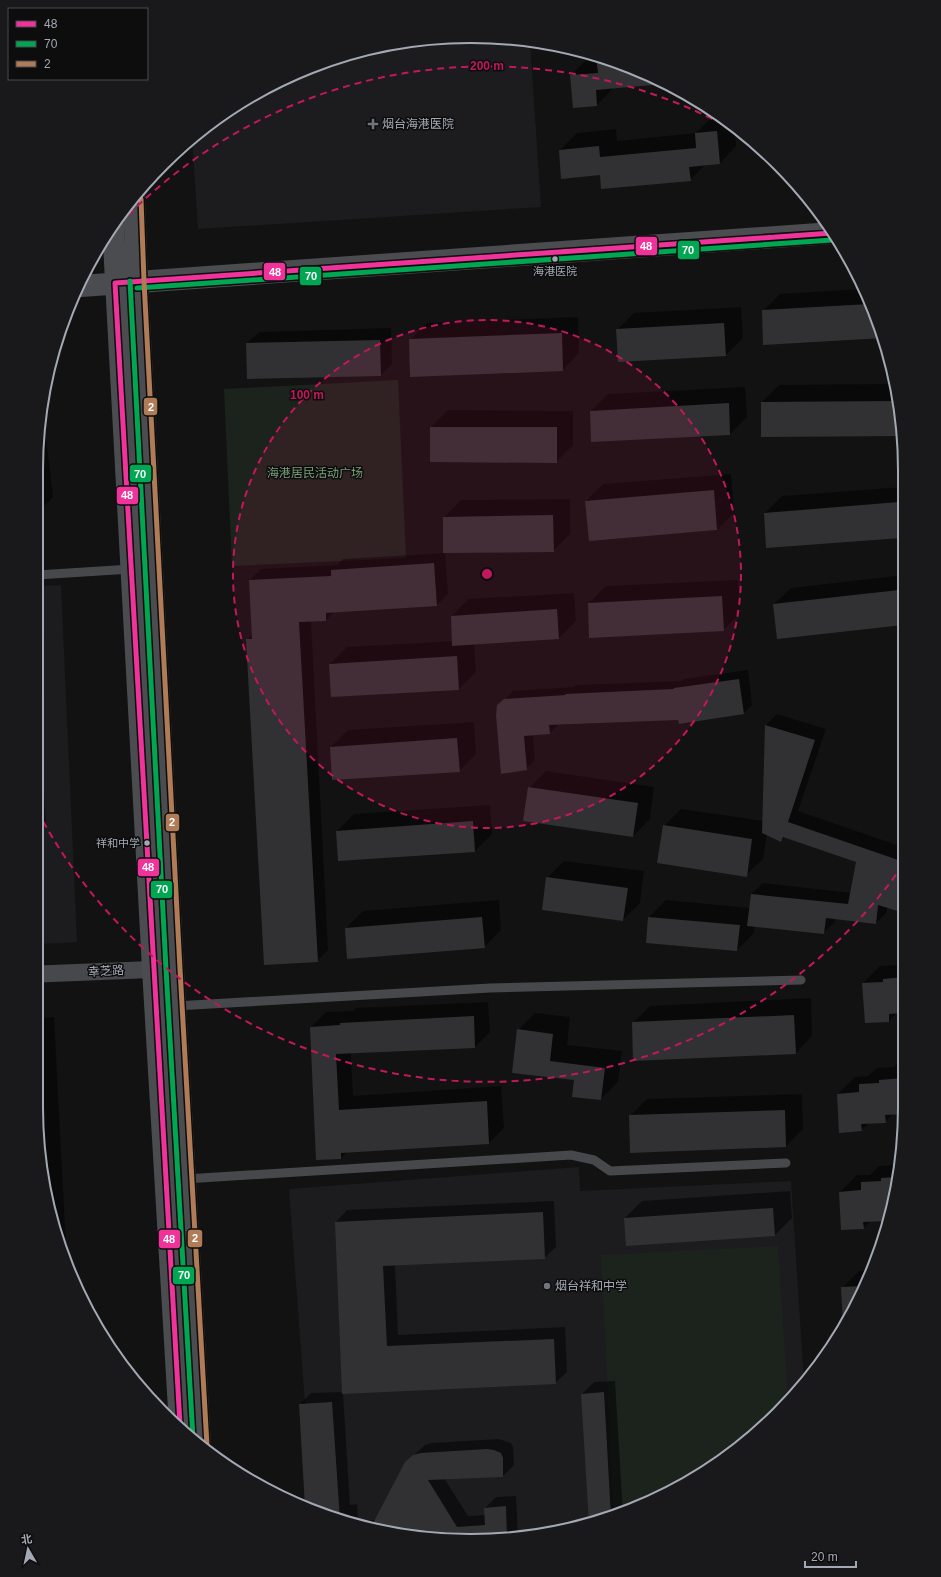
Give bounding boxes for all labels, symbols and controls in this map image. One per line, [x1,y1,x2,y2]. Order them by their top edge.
legend [8,8,148,80]
text: 48 [44,17,58,31]
text: 70 [44,37,58,51]
text: 2 [44,57,51,71]
text: 200 m [470,59,504,73]
place label: 烟台海港医院 [382,117,454,131]
marker: 烟台海港医院 [367,118,379,130]
line badge: 48 [635,236,658,256]
text: 48 [640,240,652,252]
line badge: 70 [677,240,700,260]
text: 70 [682,244,694,256]
marker: 海港医院 [550,254,560,264]
line badge: 48 [263,262,286,281]
place label: 海港医院 [533,265,577,277]
text: 48 [269,266,281,278]
line badge: 70 [299,266,322,286]
text: 70 [305,270,317,282]
text: 100 m [290,388,324,402]
line badge: 2 [143,397,158,416]
text: 2 [148,401,154,413]
line badge: 70 [129,464,152,483]
park label: 海港居民活动广场 [267,466,363,480]
text: 70 [134,468,146,480]
line badge: 48 [116,486,139,505]
text: 48 [121,489,133,501]
centre of rings [480,567,494,581]
line badge: 2 [165,813,180,832]
text: 2 [169,816,175,828]
place label: 祥和中学 [96,837,140,849]
marker: 祥和中学 [142,838,152,848]
line badge: 48 [137,858,160,877]
text: 48 [142,861,154,873]
line badge: 70 [150,880,173,899]
text: 70 [156,883,168,895]
street label: 幸芝路 [88,963,124,979]
line badge: 48 [158,1229,181,1249]
line badge: 2 [187,1229,203,1248]
text: 2 [192,1232,198,1244]
text: 48 [163,1233,175,1245]
line badge: 70 [172,1266,195,1285]
text: 70 [178,1269,190,1281]
place label: 烟台祥和中学 [555,1279,627,1293]
marker: 烟台祥和中学 [542,1281,552,1291]
north arrow [8,1529,48,1569]
text: 北 [20,1532,33,1546]
scale bar [805,1543,856,1569]
text: 20 m [811,1550,838,1564]

